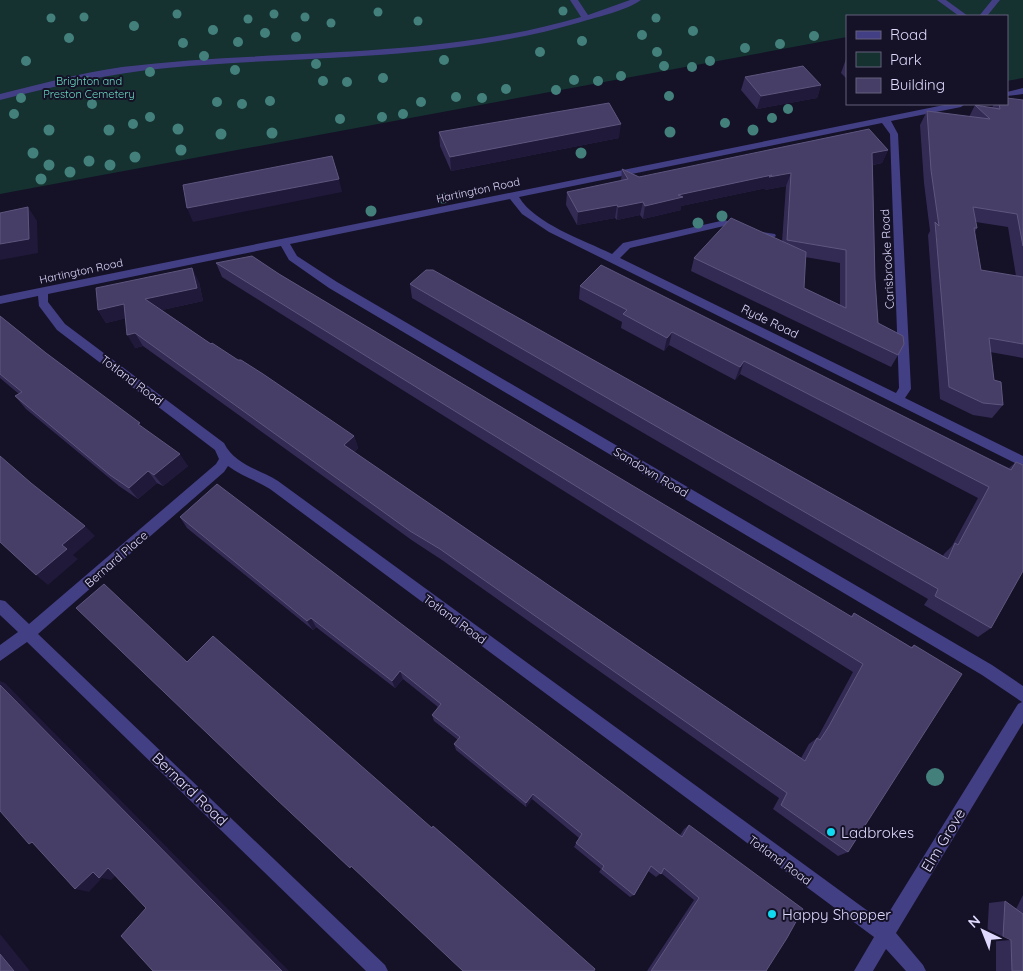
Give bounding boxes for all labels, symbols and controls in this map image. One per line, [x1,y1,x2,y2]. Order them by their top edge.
legend [846,15,1008,105]
text: Road [890,25,927,44]
text: Park [890,50,922,69]
park label: Brighton and Preston Cemetery [43,74,135,101]
text: Building [890,75,945,94]
street label: Hartington Road [435,174,521,206]
street label: Carisbrooke Road [877,209,897,309]
street label: Hartington Road [38,255,124,287]
street label: Ryde Road [739,301,801,341]
street label: Totland Road [98,352,166,408]
street label: Sandown Road [611,444,691,500]
street label: Bernard Place [81,527,151,590]
street label: Totland Road [420,591,490,647]
street label: Bernard Road [148,748,232,830]
street label: Elm Grove [917,805,969,875]
place label: Ladbrokes [841,823,914,842]
marker: Ladbrokes [825,826,837,838]
street label: Totland Road [745,832,815,888]
place label: Happy Shopper [782,905,891,924]
north arrow [958,906,1008,956]
marker: Happy Shopper [766,908,778,920]
text: N [964,911,984,932]

